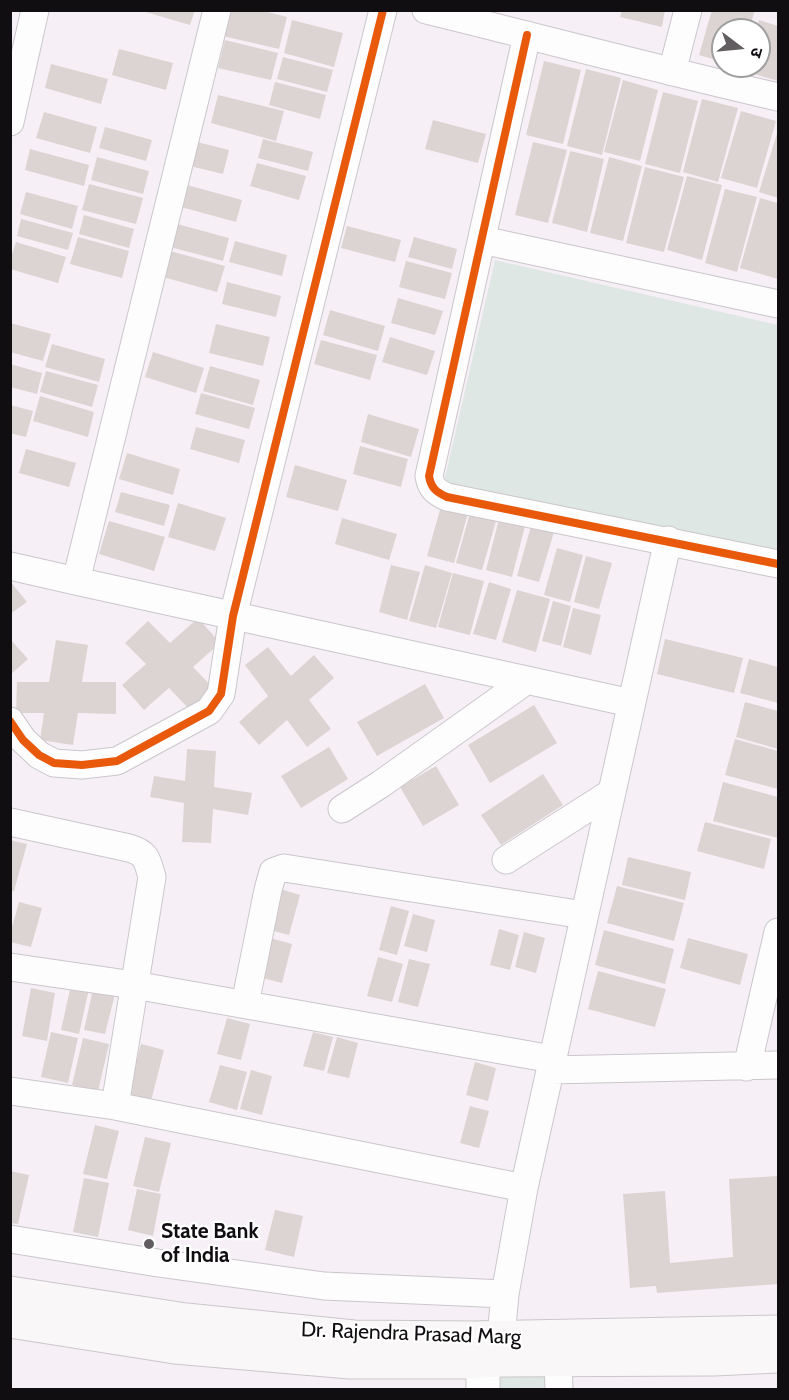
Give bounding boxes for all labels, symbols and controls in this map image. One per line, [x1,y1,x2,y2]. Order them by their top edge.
north arrow [711,18,771,78]
text: उ [746,45,767,60]
place label: State Bank of India [161,1219,259,1269]
marker: State Bank of India [142,1237,156,1251]
street label: Dr. Rajendra Prasad Marg [300,1318,522,1350]

